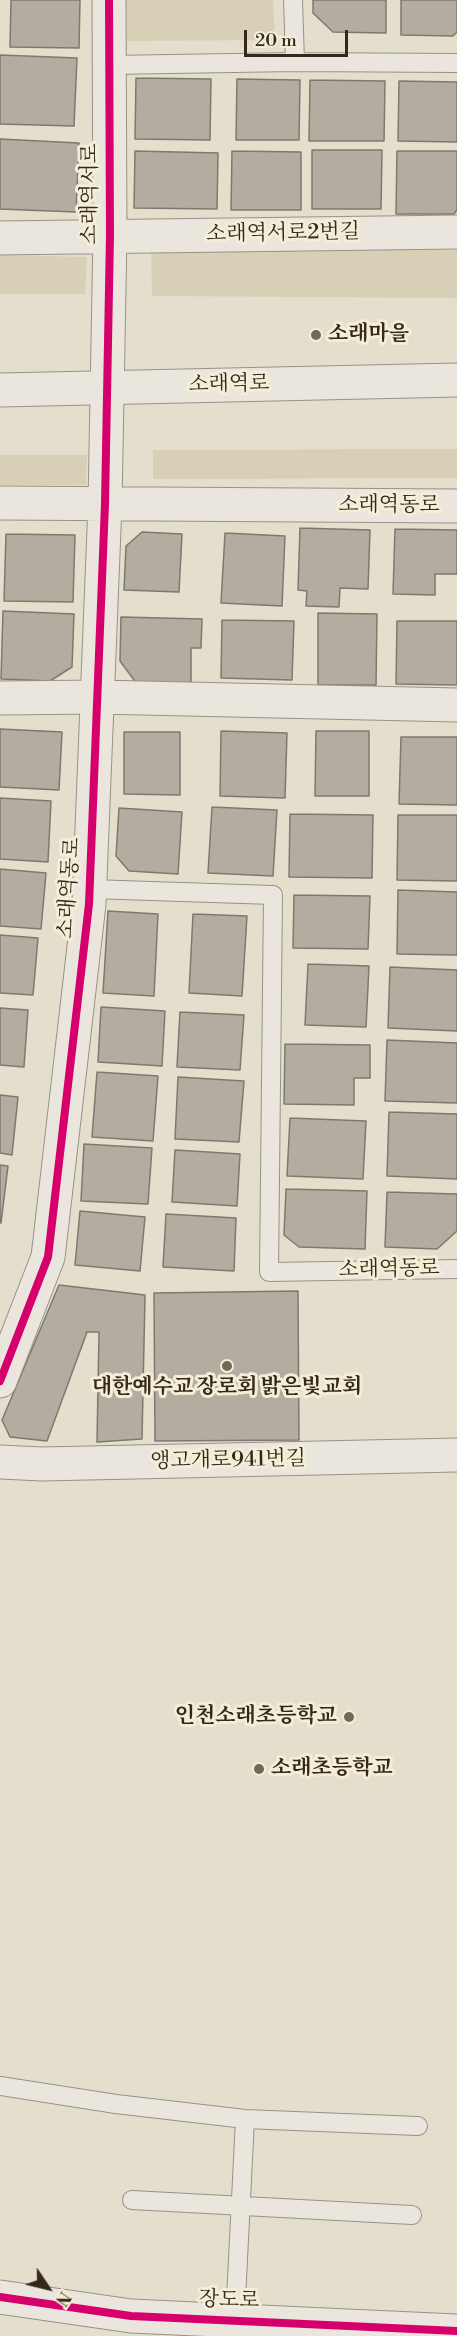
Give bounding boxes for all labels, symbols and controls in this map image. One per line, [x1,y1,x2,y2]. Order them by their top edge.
scale bar [247,18,350,56]
text: 20 m [255,29,297,52]
street label: 소래역서로 [78,143,104,245]
street label: 소래역서로2번길 [206,220,360,248]
place label: 소래마을 [328,322,409,348]
marker: 소래마을 [309,328,323,342]
street label: 소래역로 [188,372,270,398]
street label: 소래역동로 [338,493,440,519]
street label: 소래역동로 [54,837,86,939]
street label: 소래역동로 [338,1257,440,1283]
marker: 대한예수교 장로회 밝은빛교회 [220,1359,234,1373]
place label: 대한예수교 장로회 밝은빛교회 [92,1375,362,1401]
street label: 앵고개로941번길 [150,1447,306,1475]
place label: 인천소래초등학교 [175,1704,337,1730]
marker: 인천소래초등학교 [342,1710,356,1724]
place label: 소래초등학교 [271,1756,393,1782]
marker: 소래초등학교 [252,1762,266,1776]
north arrow [18,2258,78,2318]
text: N [51,2287,75,2309]
street label: 장도로 [198,2287,260,2315]

